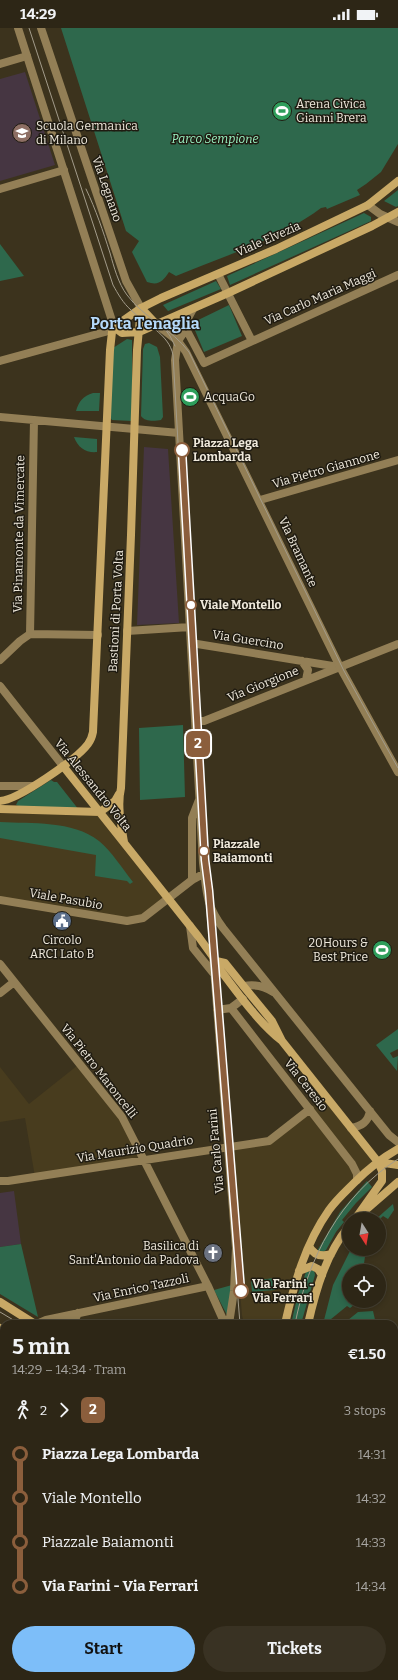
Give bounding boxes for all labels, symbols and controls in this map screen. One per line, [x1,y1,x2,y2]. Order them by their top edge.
text: 14:29 [20,5,56,23]
place label: Arena Civica Gianni Brera [296,97,367,125]
sports icon: Arena Civica Gianni Brera [271,100,293,122]
place label: Scuola Germanica di Milano [36,119,138,147]
school or university icon: Scuola Germanica di Milano [11,122,33,144]
park label: Parco Sempione [171,132,259,146]
street label: Via Legnano [89,154,125,224]
street label: Viale Elvezia [234,218,303,259]
street label: Via Carlo Maria Maggi [262,266,378,328]
district label: Porta Tenaglia [90,314,200,333]
sports icon: AcquaGo [179,386,201,408]
place label: AcquaGo [204,390,255,404]
place label: Piazza Lega Lombarda [193,436,259,464]
marker: Piazza Lega Lombarda [174,442,190,458]
street label: Via Pietro Giannone [271,447,381,491]
street label: Via Pinamonte da Vimercate [11,455,27,613]
street label: Via Bramante [276,515,320,589]
street label: Bastioni di Porta Volta [106,549,126,672]
place label: Viale Montello [200,598,282,612]
marker: Viale Montello [185,599,197,611]
street label: Via Guercino [211,627,285,653]
street label: Via Giorgione [225,663,301,705]
line badge: 2 [185,731,211,757]
text: 2 [194,735,202,752]
street label: Via Alessandro Volta [52,736,135,834]
place label: Piazzale Baiamonti [213,837,273,865]
marker: Piazzale Baiamonti [198,845,210,857]
street label: Viale Pasubio [28,886,104,912]
public building icon: Circolo ARCI Lato B [51,910,73,932]
place label: Circolo ARCI Lato B [30,933,94,961]
place label: 20Hours & Best Price [309,936,368,964]
sports icon: 20Hours & Best Price [371,939,393,961]
street label: Via Pietro Maroncelli [58,1021,140,1121]
street label: Via Ceresio [281,1056,331,1114]
street label: Via Carlo Farini [205,1108,227,1194]
street label: Via Maurizio Quadrio [76,1133,194,1165]
north arrow [342,1212,386,1256]
map controls [342,1212,386,1308]
place label: Basilica di Sant'Antonio da Padova [69,1239,199,1267]
church icon: Basilica di Sant'Antonio da Padova [202,1242,224,1264]
button: locate [342,1264,386,1308]
street label: Via Enrico Tazzoli [92,1271,191,1305]
place label: Via Farini - Via Ferrari [252,1277,314,1305]
marker: Via Farini - Via Ferrari [233,1283,249,1299]
text: 5 min [12,1333,70,1360]
text: €1.50 [348,1345,386,1363]
text: 14:29 – 14:34 · Tram [12,1362,126,1377]
icon: walk [12,1399,34,1421]
icon: forward [53,1399,75,1421]
text: 2 [89,1401,97,1418]
text: 2 [40,1403,47,1418]
text: 3 stops [344,1403,386,1418]
text: Piazza Lega Lombarda [42,1445,199,1463]
text: 14:31 [358,1447,386,1462]
text: Viale Montello [42,1489,142,1507]
text: 14:32 [356,1491,386,1506]
text: Piazzale Baiamonti [42,1533,174,1551]
text: 14:33 [356,1535,386,1550]
text: Via Farini - Via Ferrari [42,1577,198,1595]
text: 14:34 [355,1579,386,1594]
button: Start [12,1626,195,1672]
button: Tickets [203,1626,386,1672]

